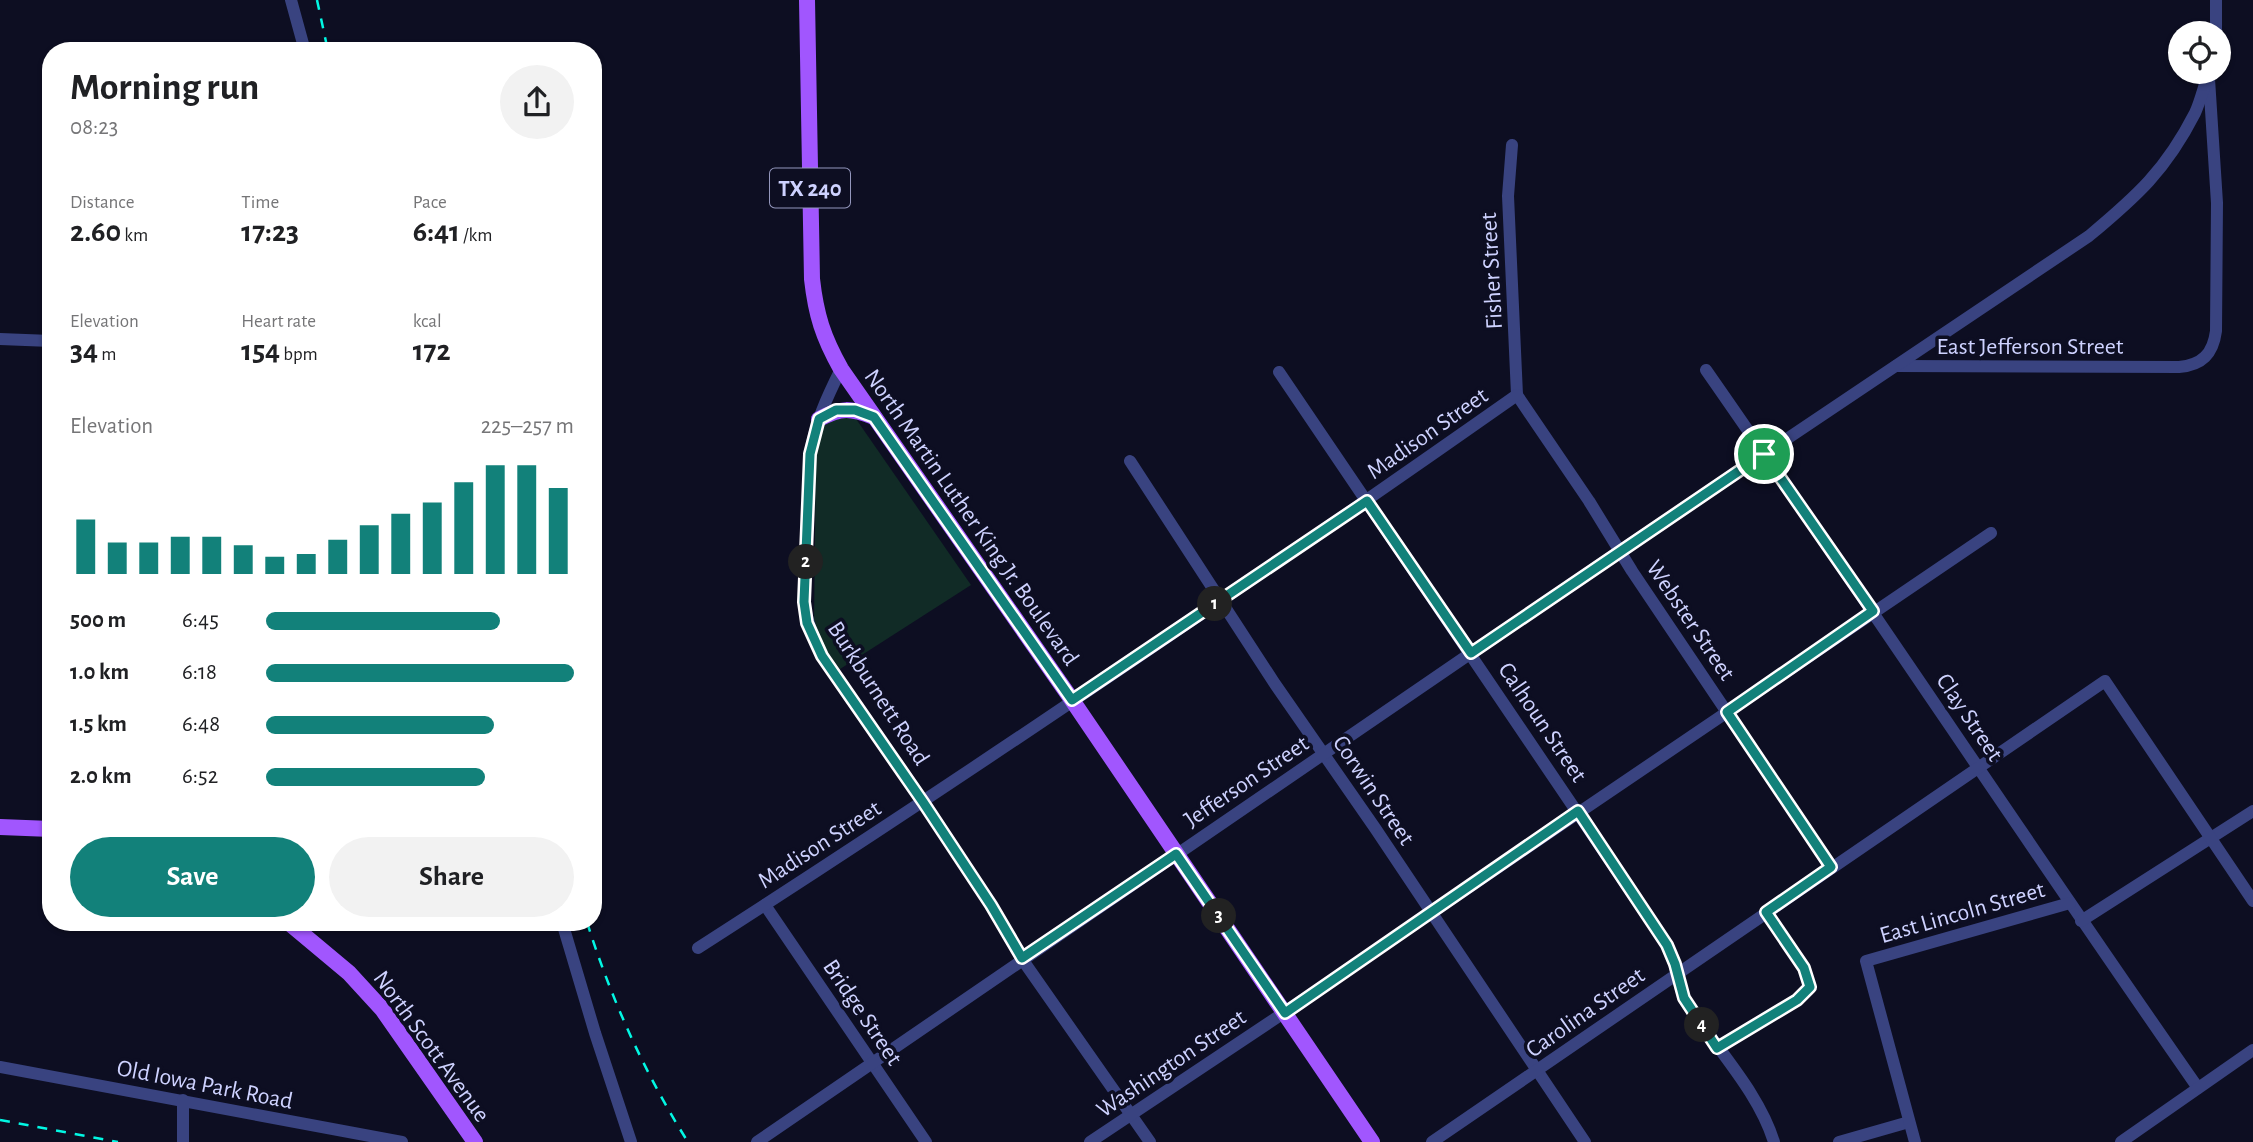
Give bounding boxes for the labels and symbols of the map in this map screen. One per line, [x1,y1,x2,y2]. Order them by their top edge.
road number: TX 240 [770,168,850,208]
street label: Fisher Street [1477,212,1507,330]
street label: East Jefferson Street [1937,335,2124,359]
street label: North Martin Luther King Jr. Boulevard [859,365,1083,670]
street label: Madison Street [1363,383,1493,484]
pin [1734,424,1794,484]
pin: 2 [788,544,824,580]
street label: Webster Street [1641,556,1739,685]
pin: 1 [1198,586,1232,622]
street label: Burkburnett Road [823,617,933,770]
street label: Calhoun Street [1493,658,1591,787]
street label: Clay Street [1931,669,2007,766]
street label: Jefferson Street [1180,731,1313,832]
street label: Corwin Street [1328,731,1419,850]
street label: Madison Street [754,796,886,893]
street label: East Lincoln Street [1877,878,2048,948]
pin: 3 [1202,898,1236,934]
street label: Bridge Street [818,955,906,1070]
street label: Carolina Street [1522,963,1649,1062]
street label: North Scott Avenue [368,967,494,1127]
street label: Washington Street [1093,1005,1251,1122]
pin: 4 [1684,1007,1720,1042]
street label: Old Iowa Park Road [115,1056,295,1114]

